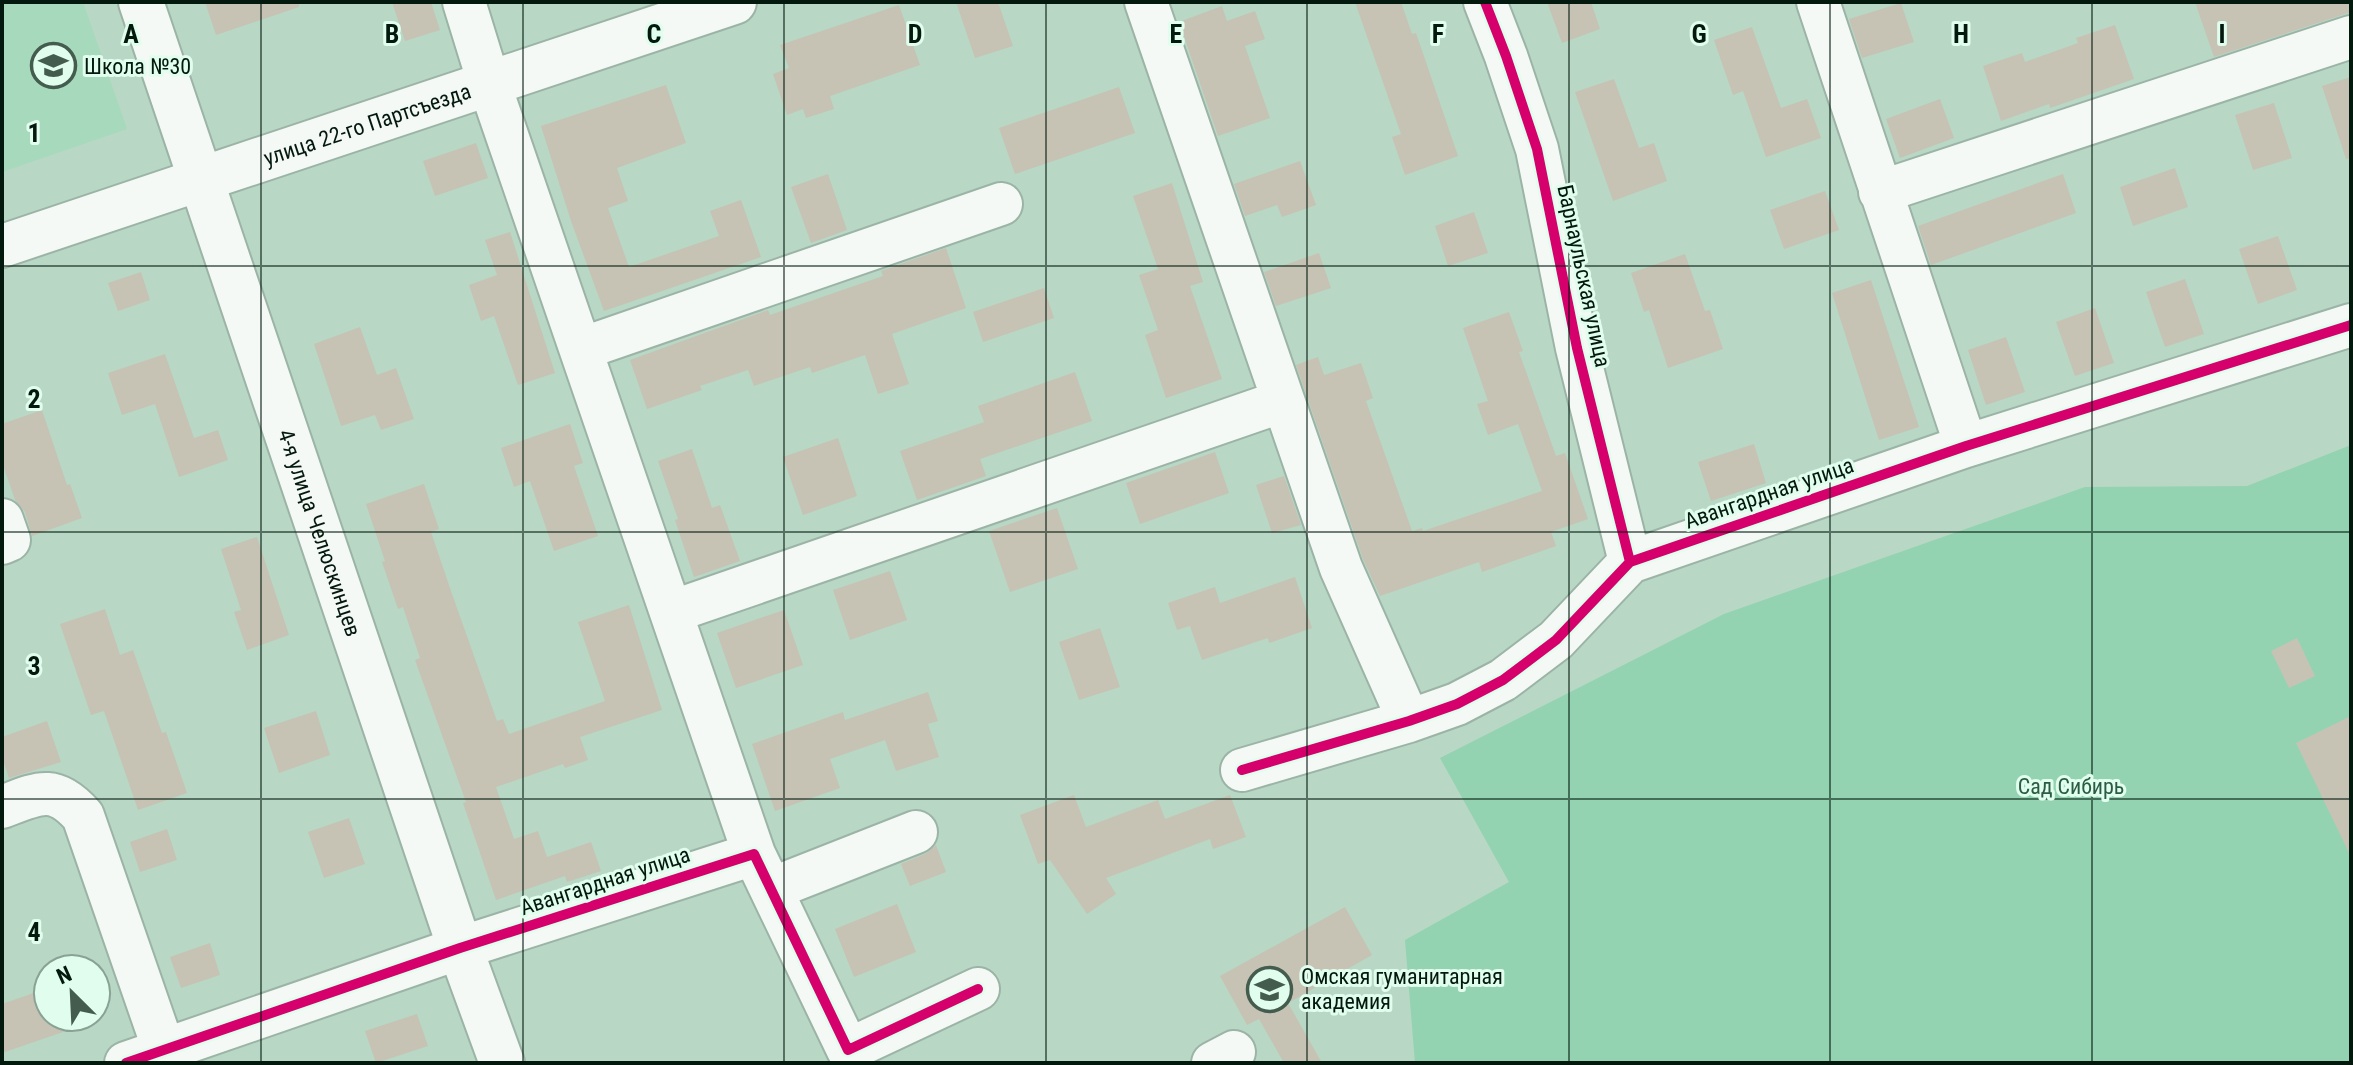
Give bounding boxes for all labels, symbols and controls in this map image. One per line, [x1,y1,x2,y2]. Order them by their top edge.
text: A [123,19,139,49]
text: B [385,19,399,49]
text: C [647,19,662,49]
text: D [908,19,922,49]
text: E [1170,19,1183,49]
text: F [1432,19,1444,49]
text: G [1691,19,1707,49]
text: H [1953,19,1969,49]
text: I [2218,19,2226,49]
school or university icon: Школа №30 [29,42,77,90]
place label: Школа №30 [84,54,191,79]
street label: улица 22-го Партсъезда [260,78,474,170]
text: 1 [27,118,41,148]
street label: Барнаульская улица [1552,183,1616,369]
text: 2 [27,384,41,414]
street label: 4-я улица Челюскинцев [273,426,366,639]
street label: Авангардная улица [1681,452,1857,534]
text: 3 [27,651,41,681]
park label: Сад Сибирь [2018,774,2124,799]
street label: Авангардная улица [517,842,693,920]
text: 4 [27,917,41,947]
north arrow [32,953,112,1033]
text: N [53,961,75,989]
place label: Омская гуманитарная академия [1301,964,1503,1014]
school or university icon: Омская гуманитарная академия [1246,965,1294,1013]

